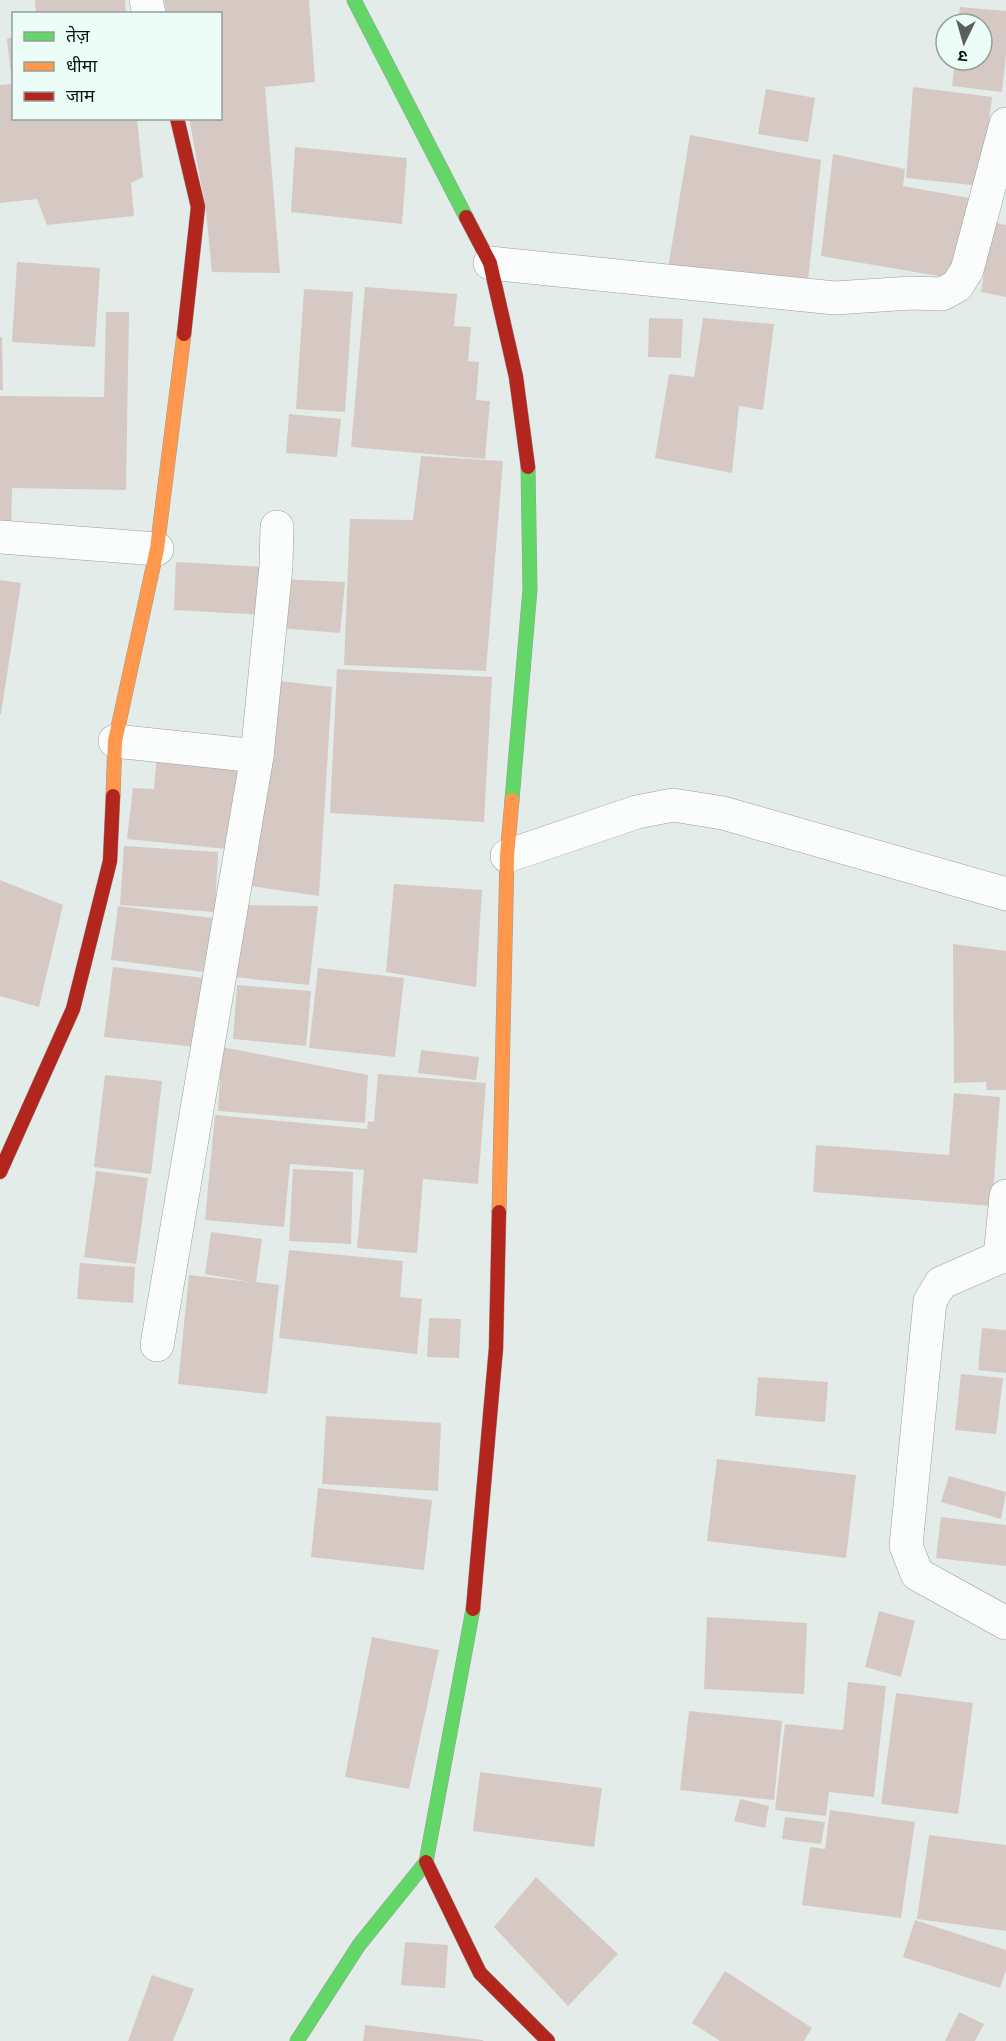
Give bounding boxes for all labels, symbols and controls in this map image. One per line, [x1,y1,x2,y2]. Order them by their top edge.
legend [12,12,222,120]
north arrow [934,12,994,72]
text: तेज़ [66,24,90,48]
text: उ [957,45,968,67]
text: धीमा [66,54,97,78]
text: जाम [66,84,96,108]

